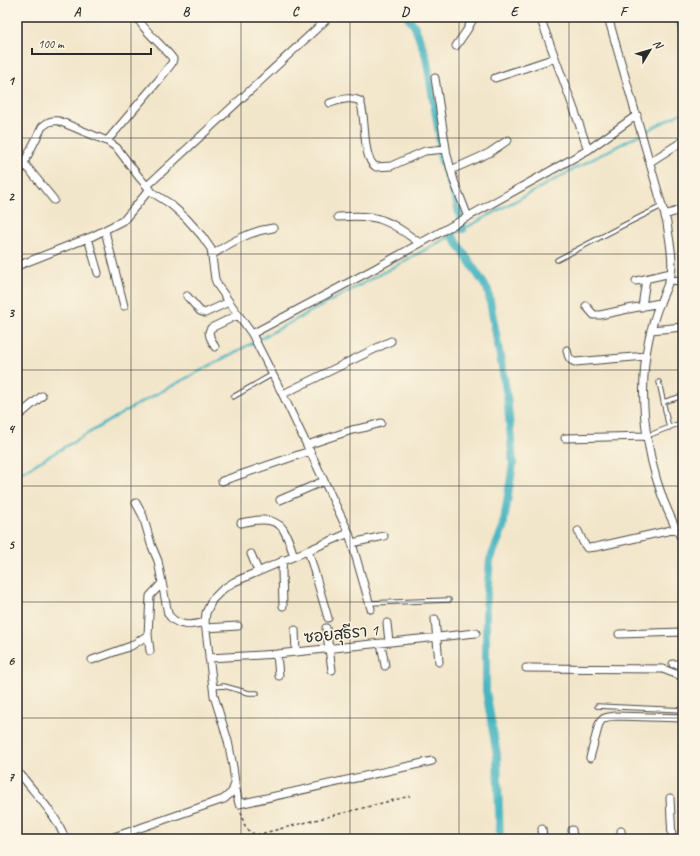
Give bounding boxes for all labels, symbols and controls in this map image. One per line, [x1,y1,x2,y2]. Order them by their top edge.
text: A [74,4,82,20]
text: B [183,4,191,20]
text: C [292,4,300,20]
text: D [401,4,410,20]
text: E [511,4,520,20]
text: F [620,4,629,20]
scale bar [32,30,151,56]
north arrow [630,30,670,70]
text: 100 m [38,36,65,52]
text: N [650,37,667,53]
text: 1 [8,73,16,89]
text: 2 [8,189,15,205]
text: 3 [8,305,15,321]
text: 4 [8,421,16,437]
text: 5 [8,537,15,553]
street label: ซอยสุธีรา 1 [303,619,380,650]
text: 6 [8,653,15,669]
text: 7 [8,769,15,785]

